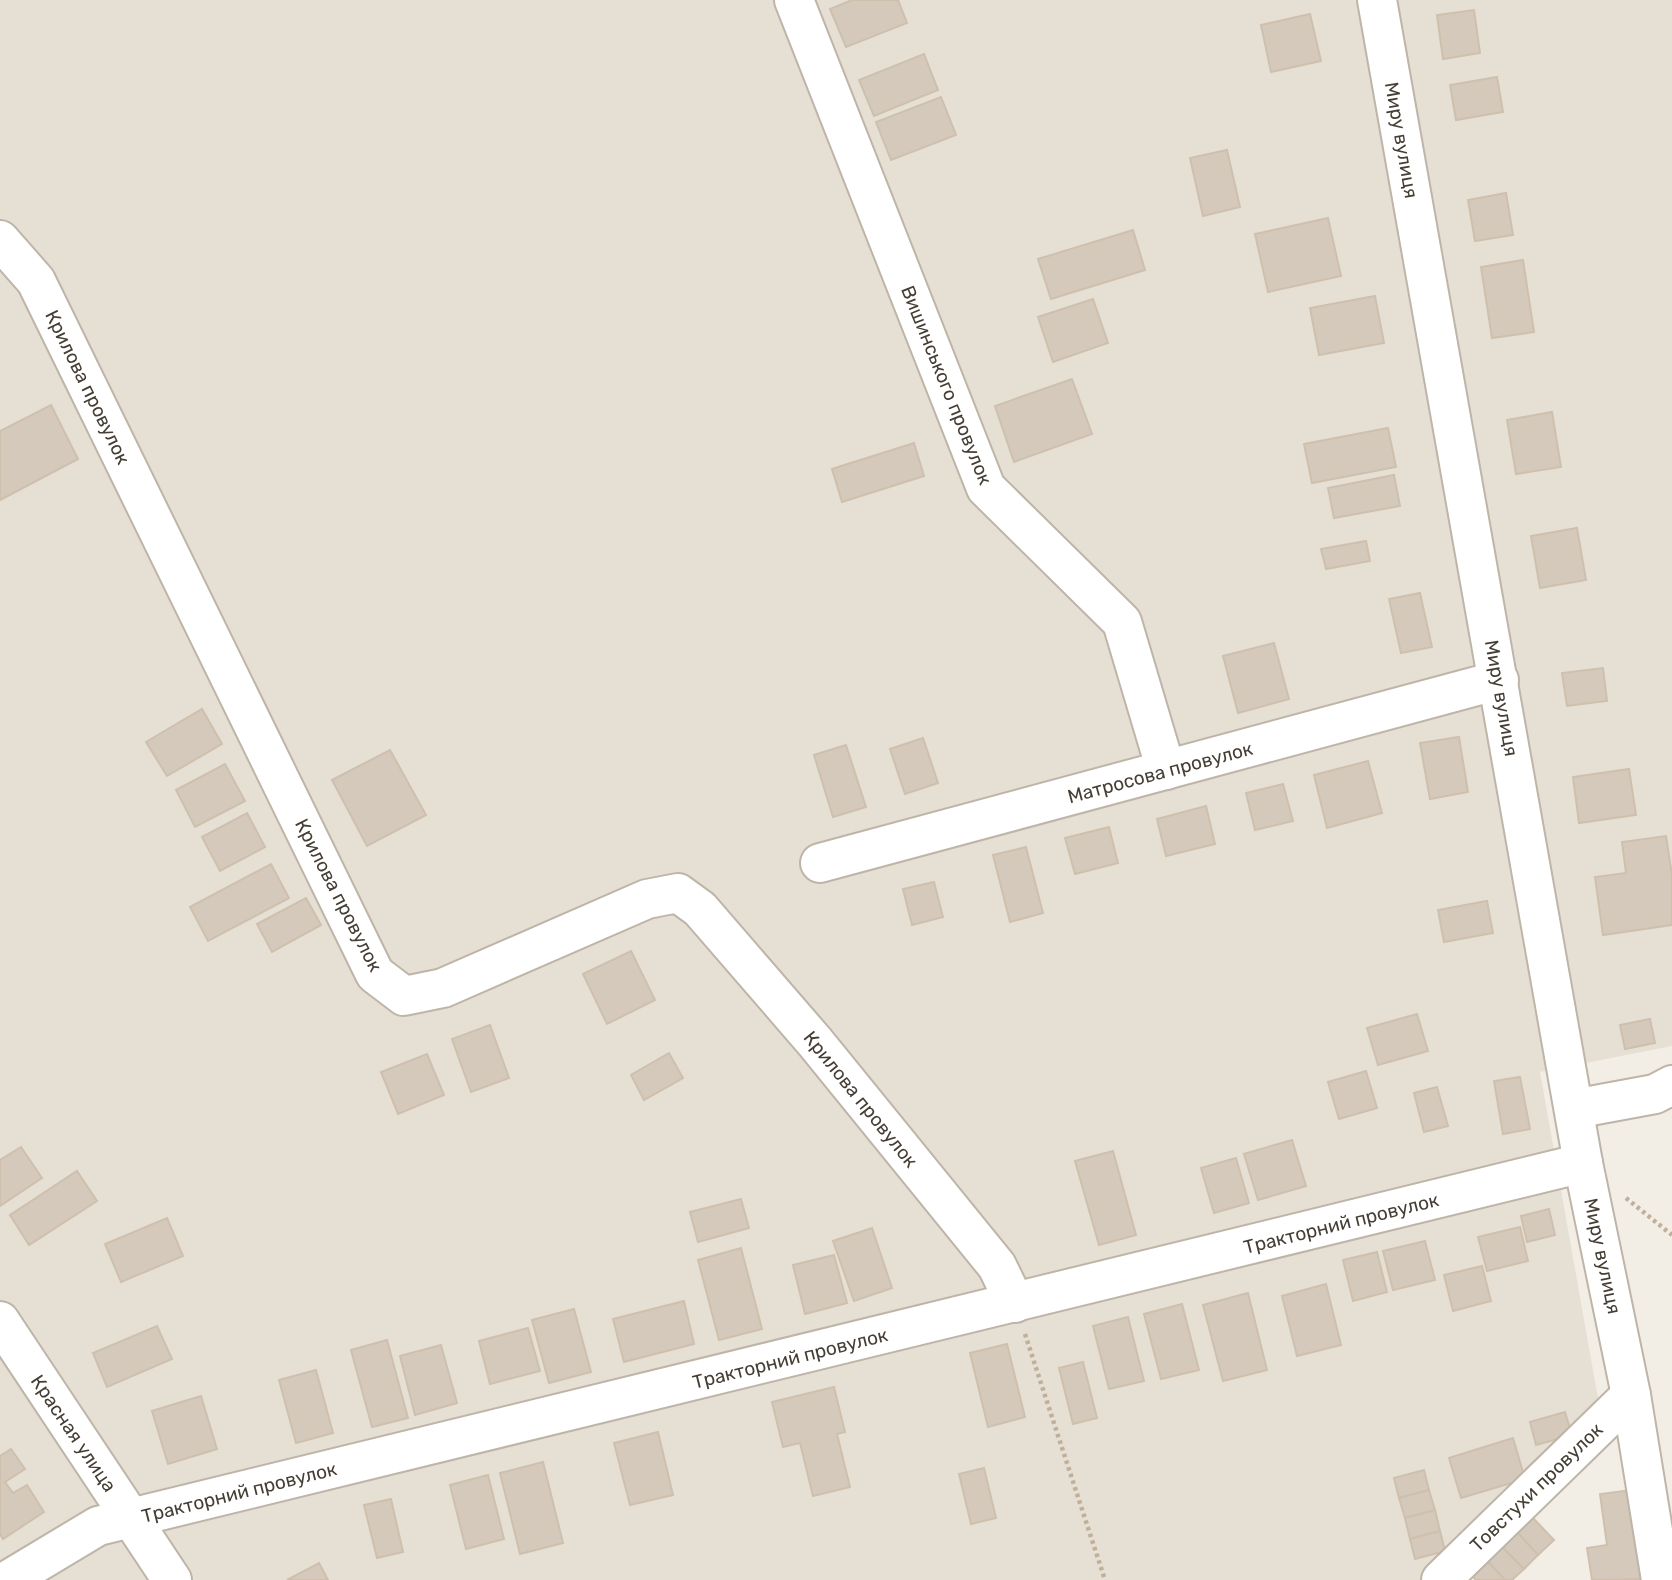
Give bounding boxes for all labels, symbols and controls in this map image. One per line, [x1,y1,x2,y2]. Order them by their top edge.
street label: Миру вулиця [1380,80,1423,200]
street label: Вишинського провулок [896,282,997,488]
street label: Крилова провулок [40,306,135,468]
street label: Миру вулиця [1480,638,1523,758]
street label: Матросова провулок [1065,737,1255,808]
street label: Крилова провулок [290,815,387,976]
street label: Крилова провулок [799,1026,923,1172]
street label: Тракторний провулок [1241,1188,1441,1259]
street label: Миру вулиця [1579,1196,1626,1316]
street label: Тракторний провулок [690,1323,890,1394]
street label: Красная улица [26,1370,121,1496]
street label: Товстухи провулок [1465,1418,1608,1557]
street label: Тракторний провулок [139,1457,339,1528]

